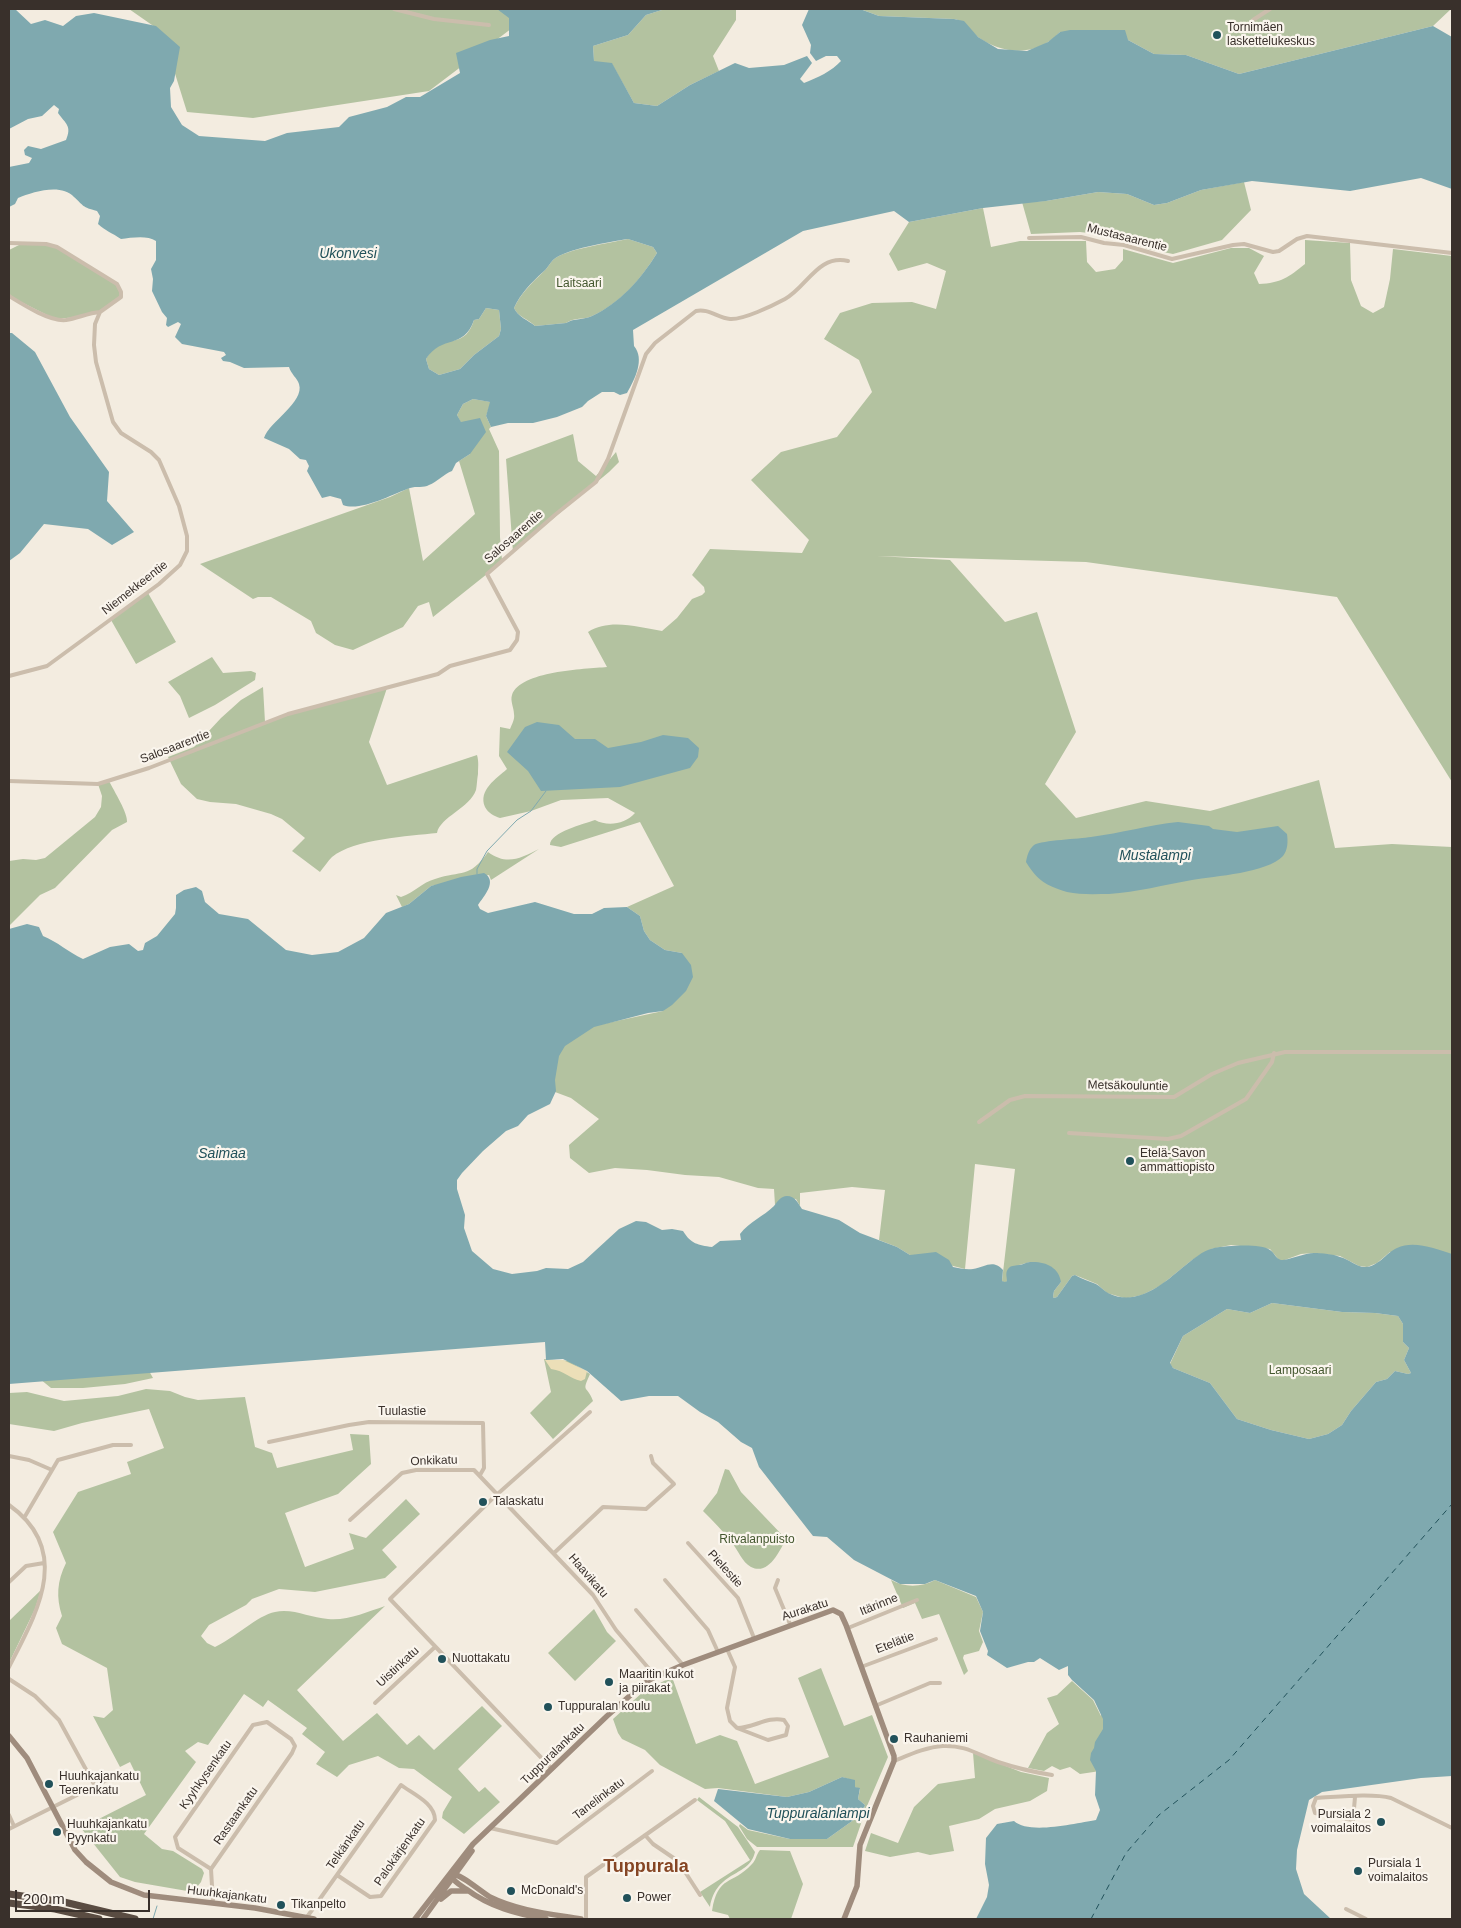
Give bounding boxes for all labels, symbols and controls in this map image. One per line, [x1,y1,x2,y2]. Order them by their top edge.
place label: Tornimäen laskettelukeskus [1227,21,1315,49]
marker: Tornimäen laskettelukeskus [1211,29,1223,41]
street label: Mustasaarentie [1085,221,1169,255]
water label: Ukonvesi [319,246,377,262]
park label: Laitsaari [556,277,602,291]
street label: Salosaarentie [482,507,546,567]
street label: Niemekkeentie [99,558,171,618]
street label: Salosaarentie [138,727,212,767]
water label: Mustalampi [1119,848,1191,864]
street label: Metsäkouluntie [1088,1078,1168,1094]
water label: Saimaa [198,1146,246,1162]
place label: Etelä-Savon ammattiopisto [1140,1147,1215,1175]
marker: Etelä-Savon ammattiopisto [1124,1155,1136,1167]
park label: Lamposaari [1269,1364,1331,1378]
street label: Tuulastie [378,1405,426,1419]
street label: Onkikatu [410,1453,458,1469]
place label: Talaskatu [493,1495,544,1509]
marker: Talaskatu [477,1496,489,1508]
park label: Ritvalanpuisto [719,1533,795,1547]
street label: Pielestie [704,1547,746,1591]
street label: Haavikatu [565,1551,611,1601]
street label: Itärinne [858,1591,900,1619]
street label: Aurakatu [780,1596,830,1624]
street label: Etelätie [874,1629,916,1657]
street label: Uistinkatu [374,1644,422,1690]
place label: Nuottakatu [452,1652,510,1666]
marker: Nuottakatu [436,1653,448,1665]
place label: Maaritin kukot ja piirakat [619,1668,694,1696]
marker: Maaritin kukot ja piirakat [603,1676,615,1688]
place label: Tuppuralan koulu [558,1700,650,1714]
marker: Tuppuralan koulu [542,1701,554,1713]
street label: Tuppuralankatu [518,1720,588,1788]
place label: Rauhaniemi [904,1732,968,1746]
marker: Rauhaniemi [888,1733,900,1745]
street label: Kyyhkysenkatu [177,1738,235,1812]
place label: Huuhkajankatu Teerenkatu [59,1770,139,1798]
street label: Tanelinkatu [570,1775,628,1823]
marker: Huuhkajankatu Teerenkatu [43,1778,55,1790]
street label: Rastaankatu [211,1784,261,1848]
water label: Tuppuralanlampi [766,1806,870,1822]
place label: Pursiala 2 voimalaitos [1311,1808,1371,1836]
street label: Palokärjenkatu [371,1815,429,1889]
marker: Pursiala 2 voimalaitos [1375,1816,1387,1828]
street label: Telkänkatu [324,1817,368,1873]
place label: Huuhkajankatu Pyynkatu [67,1818,147,1846]
marker: Huuhkajankatu Pyynkatu [51,1826,63,1838]
district label: Tuppurala [603,1856,689,1878]
place label: Pursiala 1 voimalaitos [1368,1857,1428,1885]
marker: Pursiala 1 voimalaitos [1352,1865,1364,1877]
scale bar [18,1880,152,1912]
street label: Huuhkajankatu [186,1883,268,1907]
place label: McDonald's [521,1884,583,1898]
marker: McDonald's [505,1885,517,1897]
text: 200 m [23,1890,65,1907]
place label: Power [637,1891,671,1905]
marker: Power [621,1892,633,1904]
place label: Tikanpelto [291,1898,346,1912]
marker: Tikanpelto [275,1899,287,1911]

